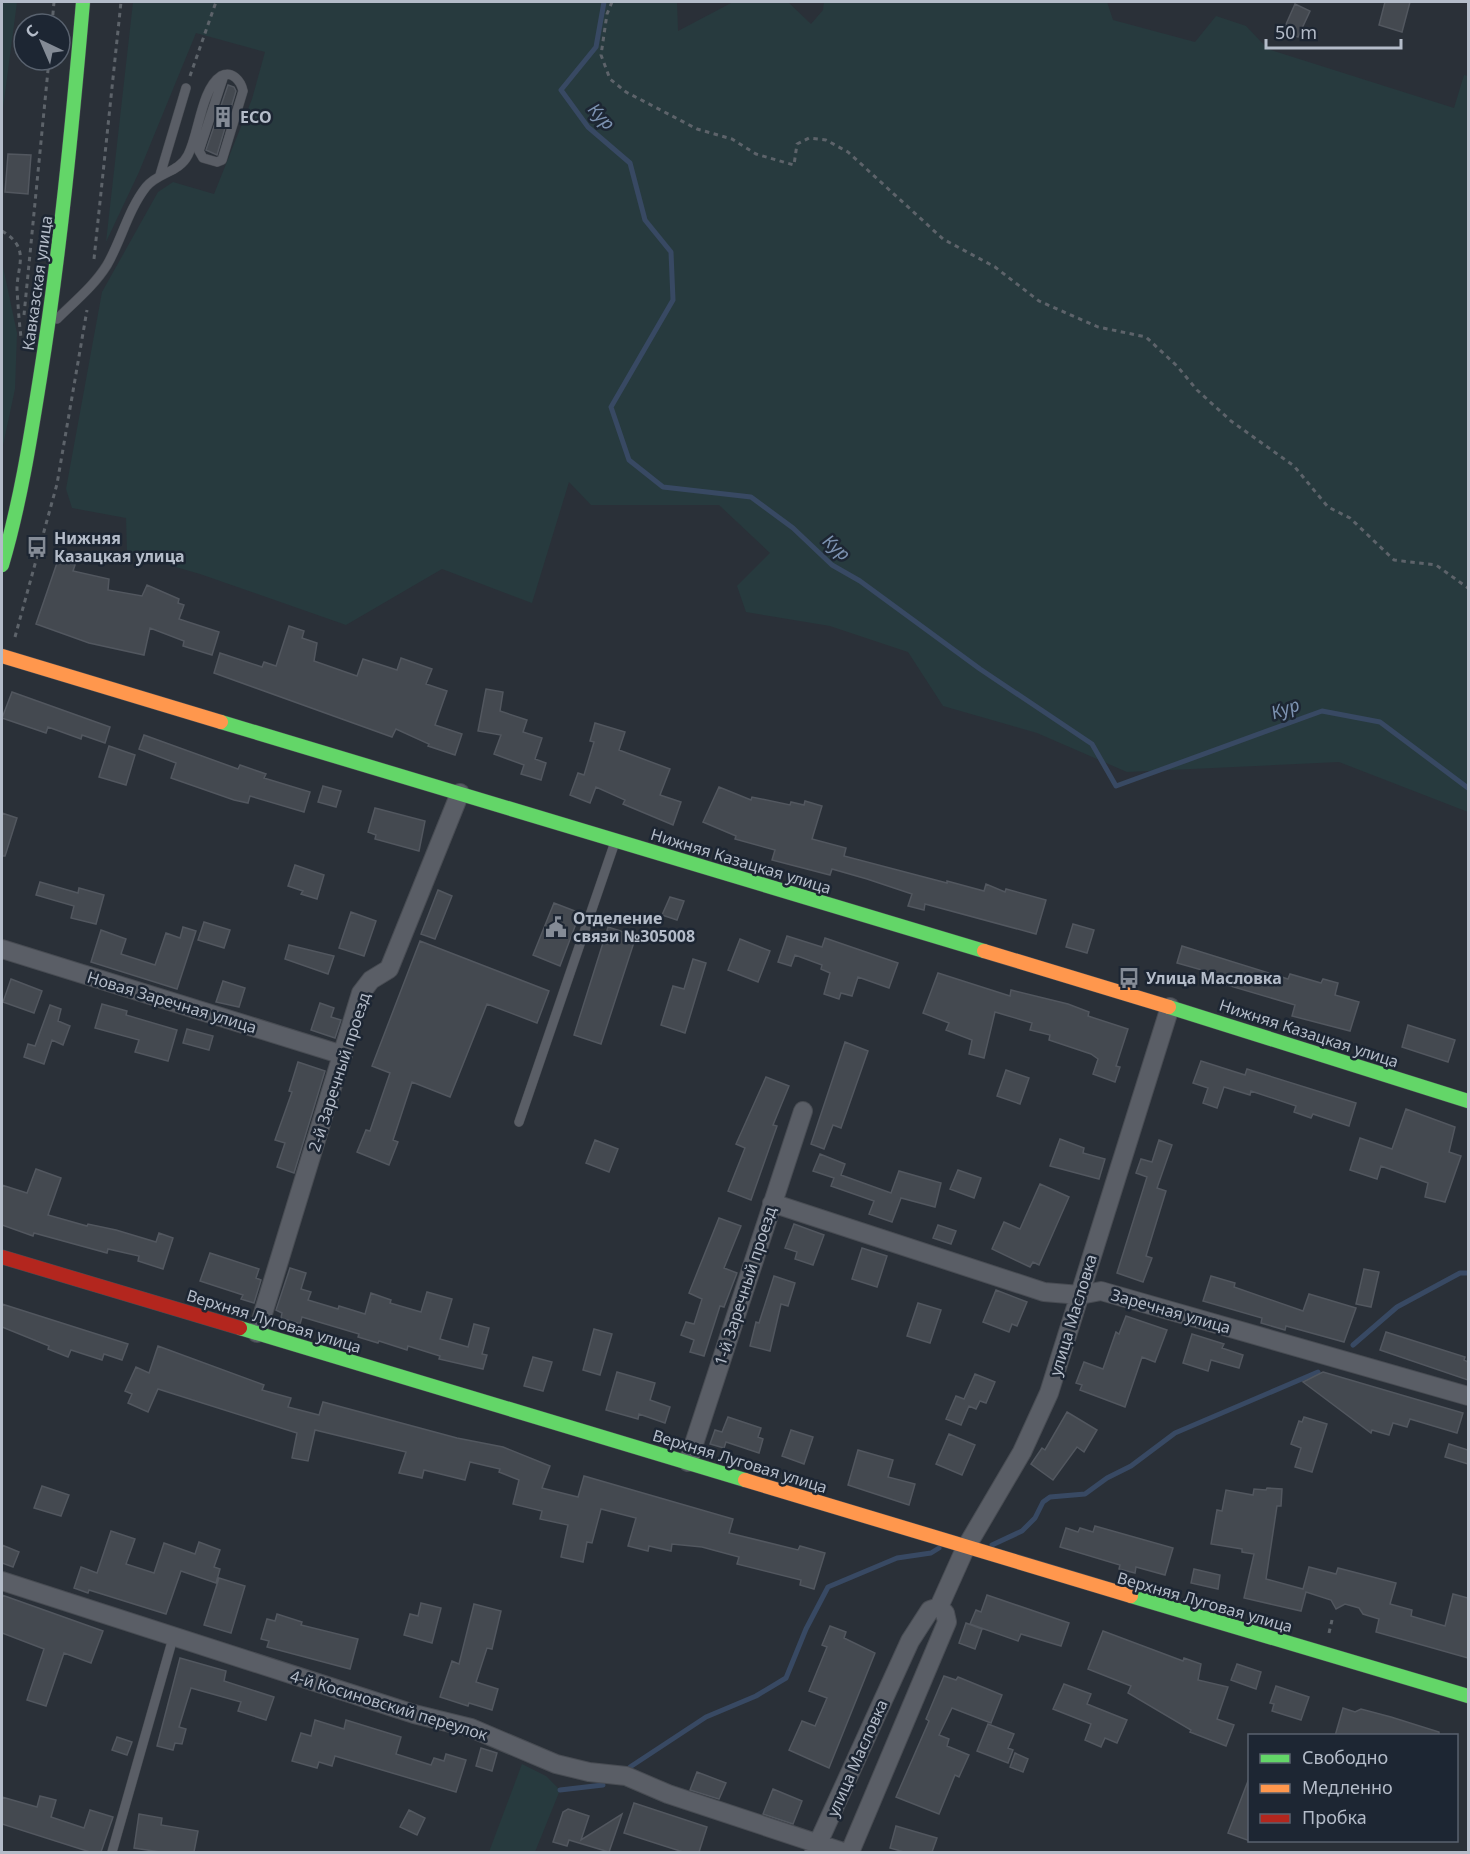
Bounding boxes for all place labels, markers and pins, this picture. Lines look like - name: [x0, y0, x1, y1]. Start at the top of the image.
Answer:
- building icon: ECO: [211, 105, 235, 129]
- place label: ECO: [240, 106, 272, 128]
- place label: Нижняя Казацкая улица: [54, 527, 185, 567]
- bus stop icon: Нижняя Казацкая улица: [25, 535, 49, 559]
- place label: Отделение связи №305008: [573, 907, 695, 947]
- public building icon: Отделение связи №305008: [544, 915, 568, 939]
- bus stop icon: Улица Масловка: [1117, 966, 1141, 990]
- place label: Улица Масловка: [1146, 967, 1282, 989]

